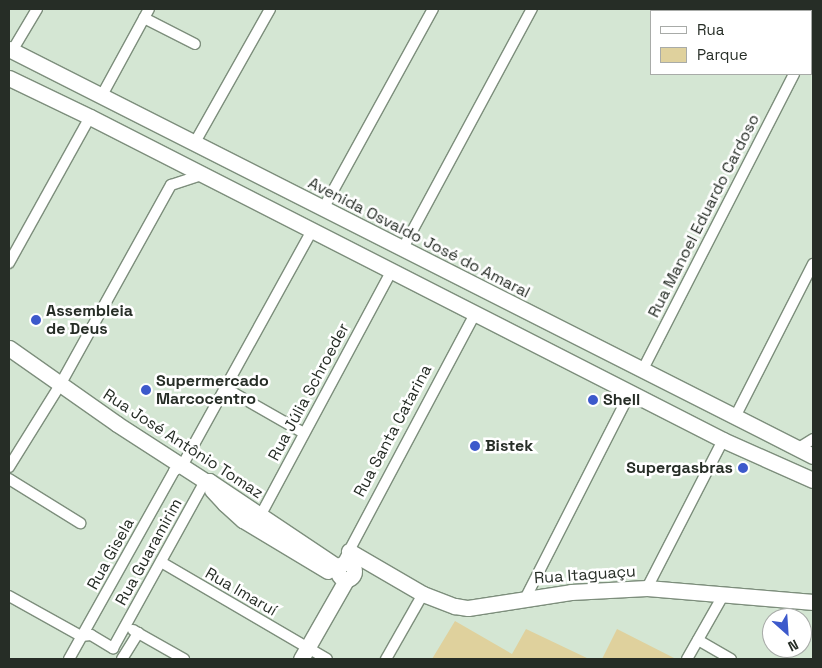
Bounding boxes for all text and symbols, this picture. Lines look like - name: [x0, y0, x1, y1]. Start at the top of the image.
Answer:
- legend: [650, 10, 812, 75]
- text: Rua: [697, 20, 724, 39]
- text: Parque: [697, 45, 748, 64]
- street label: Rua Manoel Eduardo Cardoso: [644, 111, 764, 321]
- street label: Avenida Osvaldo José do Amaral: [305, 173, 533, 303]
- place label: Assembleia de Deus: [46, 301, 133, 339]
- marker: Assembleia de Deus: [30, 314, 42, 326]
- street label: Rua Júlia Schroeder: [265, 320, 353, 464]
- street label: Rua Santa Catarina: [350, 362, 436, 500]
- place label: Supermercado Marcocentro: [156, 371, 269, 409]
- marker: Supermercado Marcocentro: [140, 384, 152, 396]
- street label: Rua José Antônio Tomaz: [99, 385, 267, 503]
- place label: Shell: [603, 390, 640, 410]
- marker: Shell: [587, 394, 599, 406]
- place label: Bistek: [485, 436, 533, 456]
- marker: Bistek: [469, 440, 481, 452]
- place label: Supergasbras: [626, 458, 733, 478]
- marker: Supergasbras: [737, 462, 749, 474]
- street label: Rua Guaramirim: [112, 495, 186, 609]
- street label: Rua Gisela: [84, 515, 138, 593]
- street label: Rua Itaguaçu: [534, 562, 636, 588]
- street label: Rua Imaruí: [202, 564, 280, 620]
- north arrow: [762, 608, 812, 658]
- text: N: [785, 635, 801, 656]

